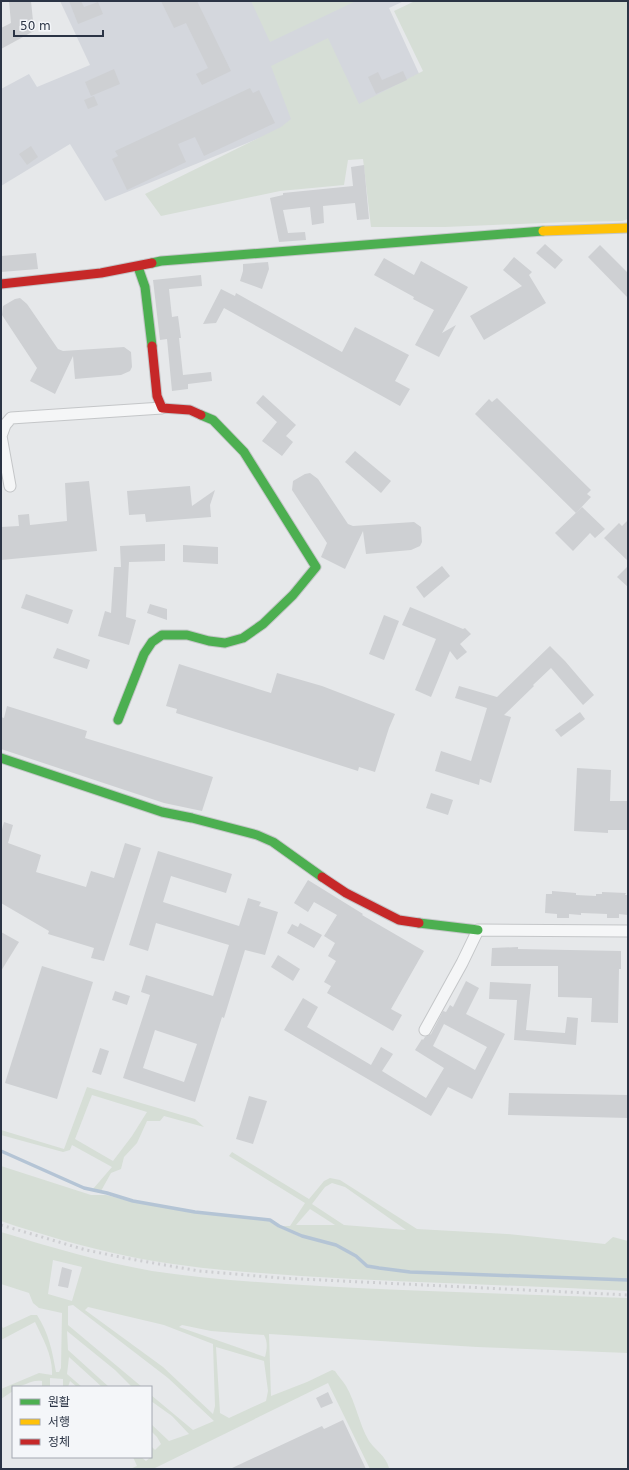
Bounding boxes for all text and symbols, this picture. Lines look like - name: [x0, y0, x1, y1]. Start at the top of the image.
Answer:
- scale bar: [14, 12, 103, 38]
- text: 50 m: [20, 19, 51, 33]
- legend: [12, 1386, 152, 1458]
- text: 원활: [48, 1395, 70, 1409]
- text: 서행: [48, 1415, 70, 1429]
- text: 정체: [48, 1435, 70, 1449]

